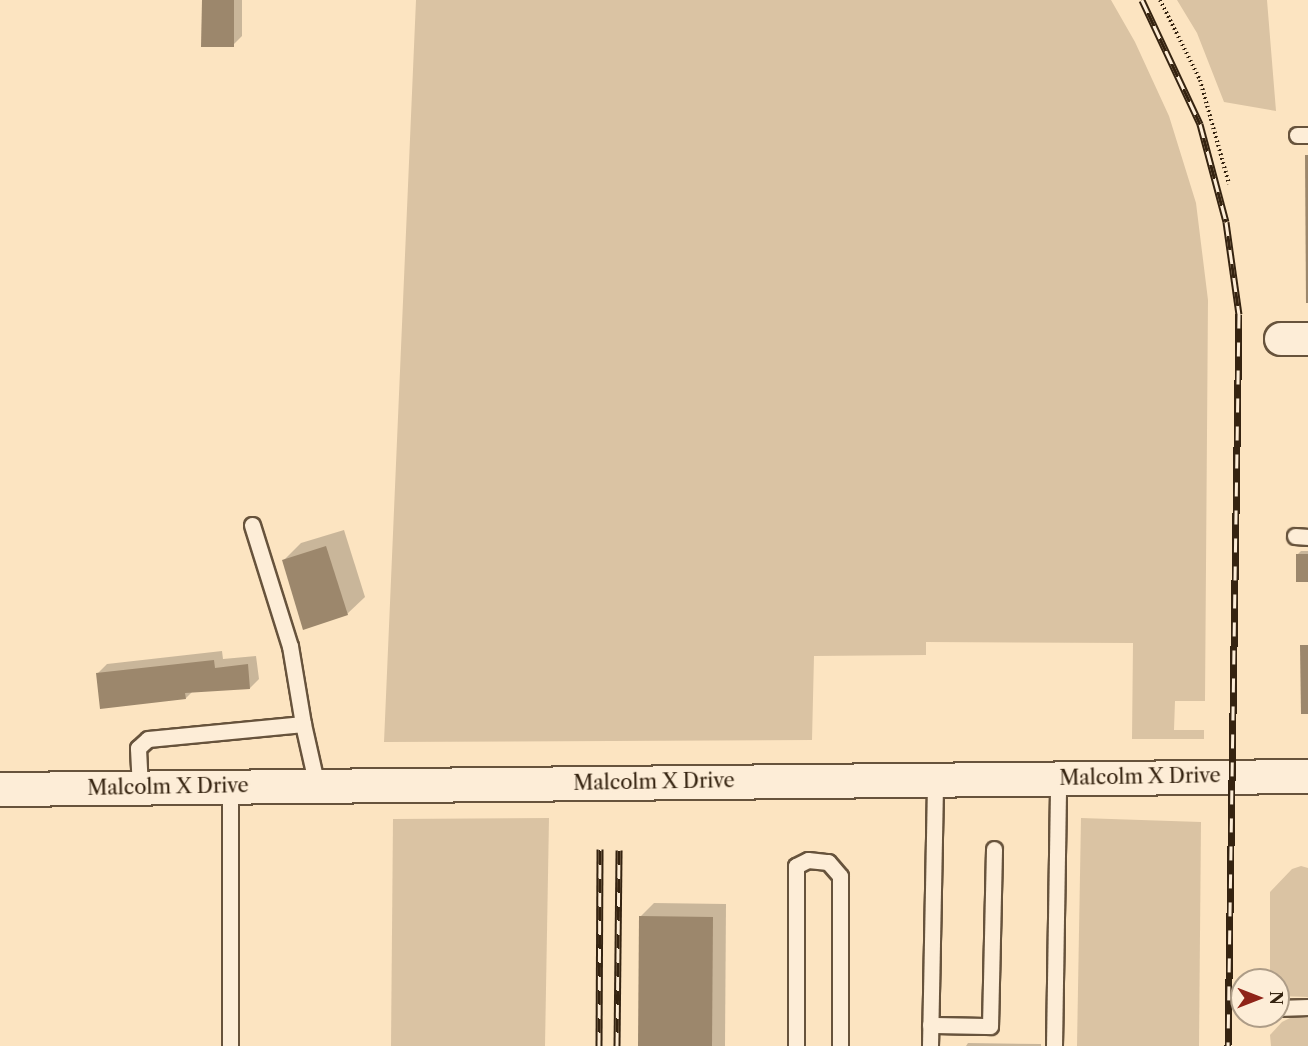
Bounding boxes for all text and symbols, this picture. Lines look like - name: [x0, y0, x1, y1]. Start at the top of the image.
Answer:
- street label: Malcolm X Drive: [1059, 764, 1221, 790]
- street label: Malcolm X Drive: [573, 769, 735, 795]
- street label: Malcolm X Drive: [87, 774, 249, 800]
- north arrow: [1230, 968, 1290, 1028]
- text: N: [1266, 991, 1286, 1005]

